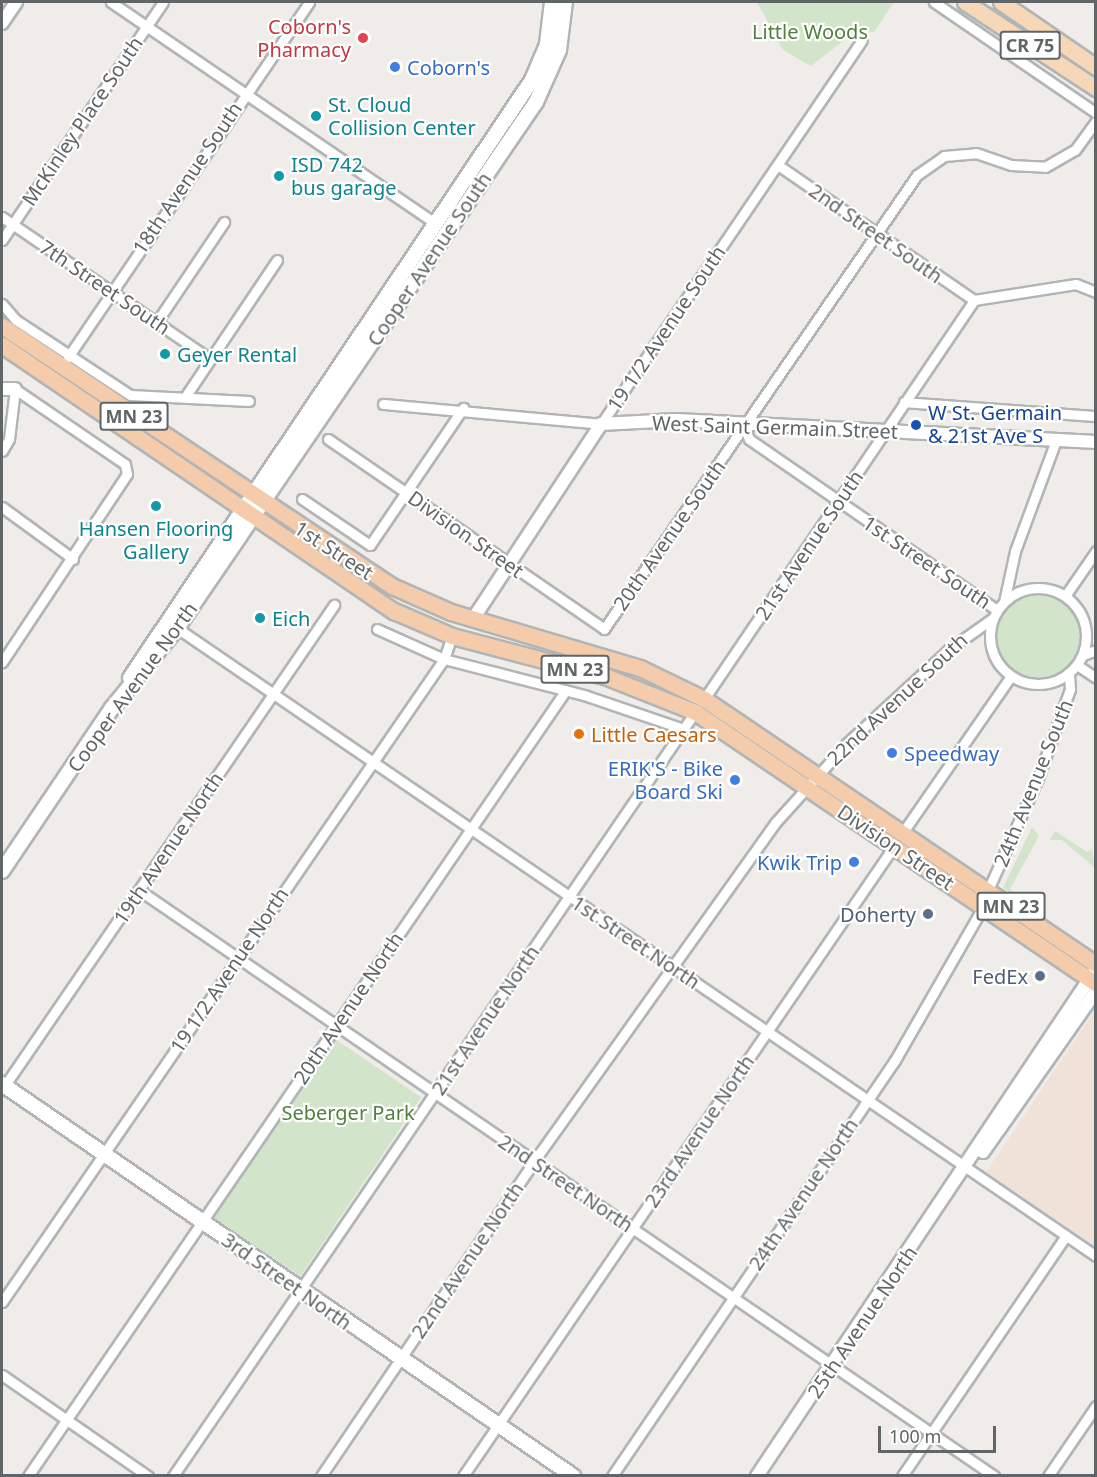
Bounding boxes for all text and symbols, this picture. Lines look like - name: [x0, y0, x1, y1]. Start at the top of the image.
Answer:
- place label: Coborn's Pharmacy: [257, 14, 351, 61]
- park label: Little Woods: [752, 19, 868, 43]
- road number: CR 75: [998, 30, 1062, 60]
- marker: Coborn's Pharmacy: [356, 31, 370, 45]
- street label: McKinley Place South: [17, 32, 147, 210]
- place label: Coborn's: [407, 55, 490, 79]
- marker: Coborn's: [388, 60, 402, 74]
- place label: St. Cloud Collision Center: [328, 92, 476, 139]
- street label: 18th Avenue South: [127, 97, 247, 259]
- marker: St. Cloud Collision Center: [309, 109, 323, 123]
- place label: ISD 742 bus garage: [291, 152, 397, 199]
- street label: Cooper Avenue South: [362, 168, 496, 350]
- marker: ISD 742 bus garage: [272, 169, 286, 183]
- street label: 2nd Street South: [805, 178, 947, 288]
- street label: 7th Street South: [35, 234, 175, 340]
- street label: 19 1/2 Avenue South: [602, 241, 730, 415]
- place label: Geyer Rental: [177, 342, 297, 366]
- marker: Geyer Rental: [158, 347, 172, 361]
- road number: MN 23: [100, 401, 168, 431]
- place label: W St. Germain & 21st Ave S: [928, 401, 1062, 448]
- street label: West Saint Germain Street: [652, 411, 898, 443]
- marker: W St. Germain & 21st Ave S: [909, 418, 923, 432]
- street label: 20th Avenue South: [608, 455, 730, 615]
- street label: 21st Avenue South: [750, 466, 868, 624]
- street label: Division Street: [404, 485, 528, 583]
- marker: Hansen Flooring Gallery: [149, 499, 163, 513]
- street label: 1st Street South: [858, 510, 996, 614]
- place label: Hansen Flooring Gallery: [79, 516, 233, 563]
- street label: 1st Street: [290, 516, 378, 584]
- street label: Cooper Avenue North: [62, 597, 202, 777]
- place label: Eich: [272, 606, 310, 630]
- marker: Eich: [253, 611, 267, 625]
- street label: 22nd Avenue South: [822, 628, 972, 770]
- road number: MN 23: [540, 654, 610, 684]
- street label: 24th Avenue South: [989, 696, 1077, 870]
- place label: Little Caesars: [591, 722, 716, 746]
- marker: Little Caesars: [572, 727, 586, 741]
- place label: Speedway: [904, 741, 999, 765]
- marker: Speedway: [885, 746, 899, 760]
- place label: ERIK'S - Bike Board Ski: [608, 756, 723, 803]
- street label: 19th Avenue North: [108, 767, 228, 929]
- marker: ERIK'S - Bike Board Ski: [728, 773, 742, 787]
- street label: Division Street: [833, 799, 959, 895]
- place label: Kwik Trip: [757, 850, 842, 874]
- marker: Kwik Trip: [847, 855, 861, 869]
- street label: 19 1/2 Avenue North: [165, 883, 293, 1057]
- street label: 1st Street North: [567, 890, 705, 994]
- road number: MN 23: [976, 891, 1046, 921]
- place label: Doherty: [840, 902, 916, 926]
- marker: Doherty: [921, 907, 935, 921]
- street label: 20th Avenue North: [288, 927, 408, 1089]
- street label: 21st Avenue North: [426, 941, 544, 1099]
- place label: FedEx: [972, 964, 1028, 988]
- marker: FedEx: [1033, 969, 1047, 983]
- street label: 23rd Avenue North: [639, 1050, 759, 1212]
- park label: Seberger Park: [281, 1100, 415, 1124]
- street label: 24th Avenue North: [743, 1113, 863, 1275]
- street label: 2nd Street North: [494, 1129, 638, 1237]
- street label: 22nd Avenue North: [406, 1177, 528, 1343]
- street label: 3rd Street North: [217, 1227, 357, 1335]
- street label: 25th Avenue North: [802, 1241, 922, 1403]
- scale bar: [881, 1414, 1000, 1452]
- text: 100 m: [889, 1424, 941, 1448]

